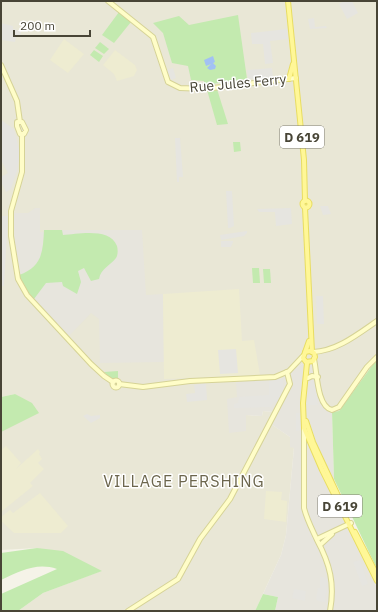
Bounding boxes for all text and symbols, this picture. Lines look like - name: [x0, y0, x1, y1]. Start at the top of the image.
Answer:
- scale bar: [14, 12, 90, 38]
- text: 200 m: [20, 18, 55, 33]
- street label: Rue Jules Ferry: [189, 70, 287, 96]
- road number: D 619: [280, 126, 324, 148]
- district label: VILLAGE PERSHING: [103, 471, 265, 491]
- road number: D 619: [318, 495, 362, 517]

